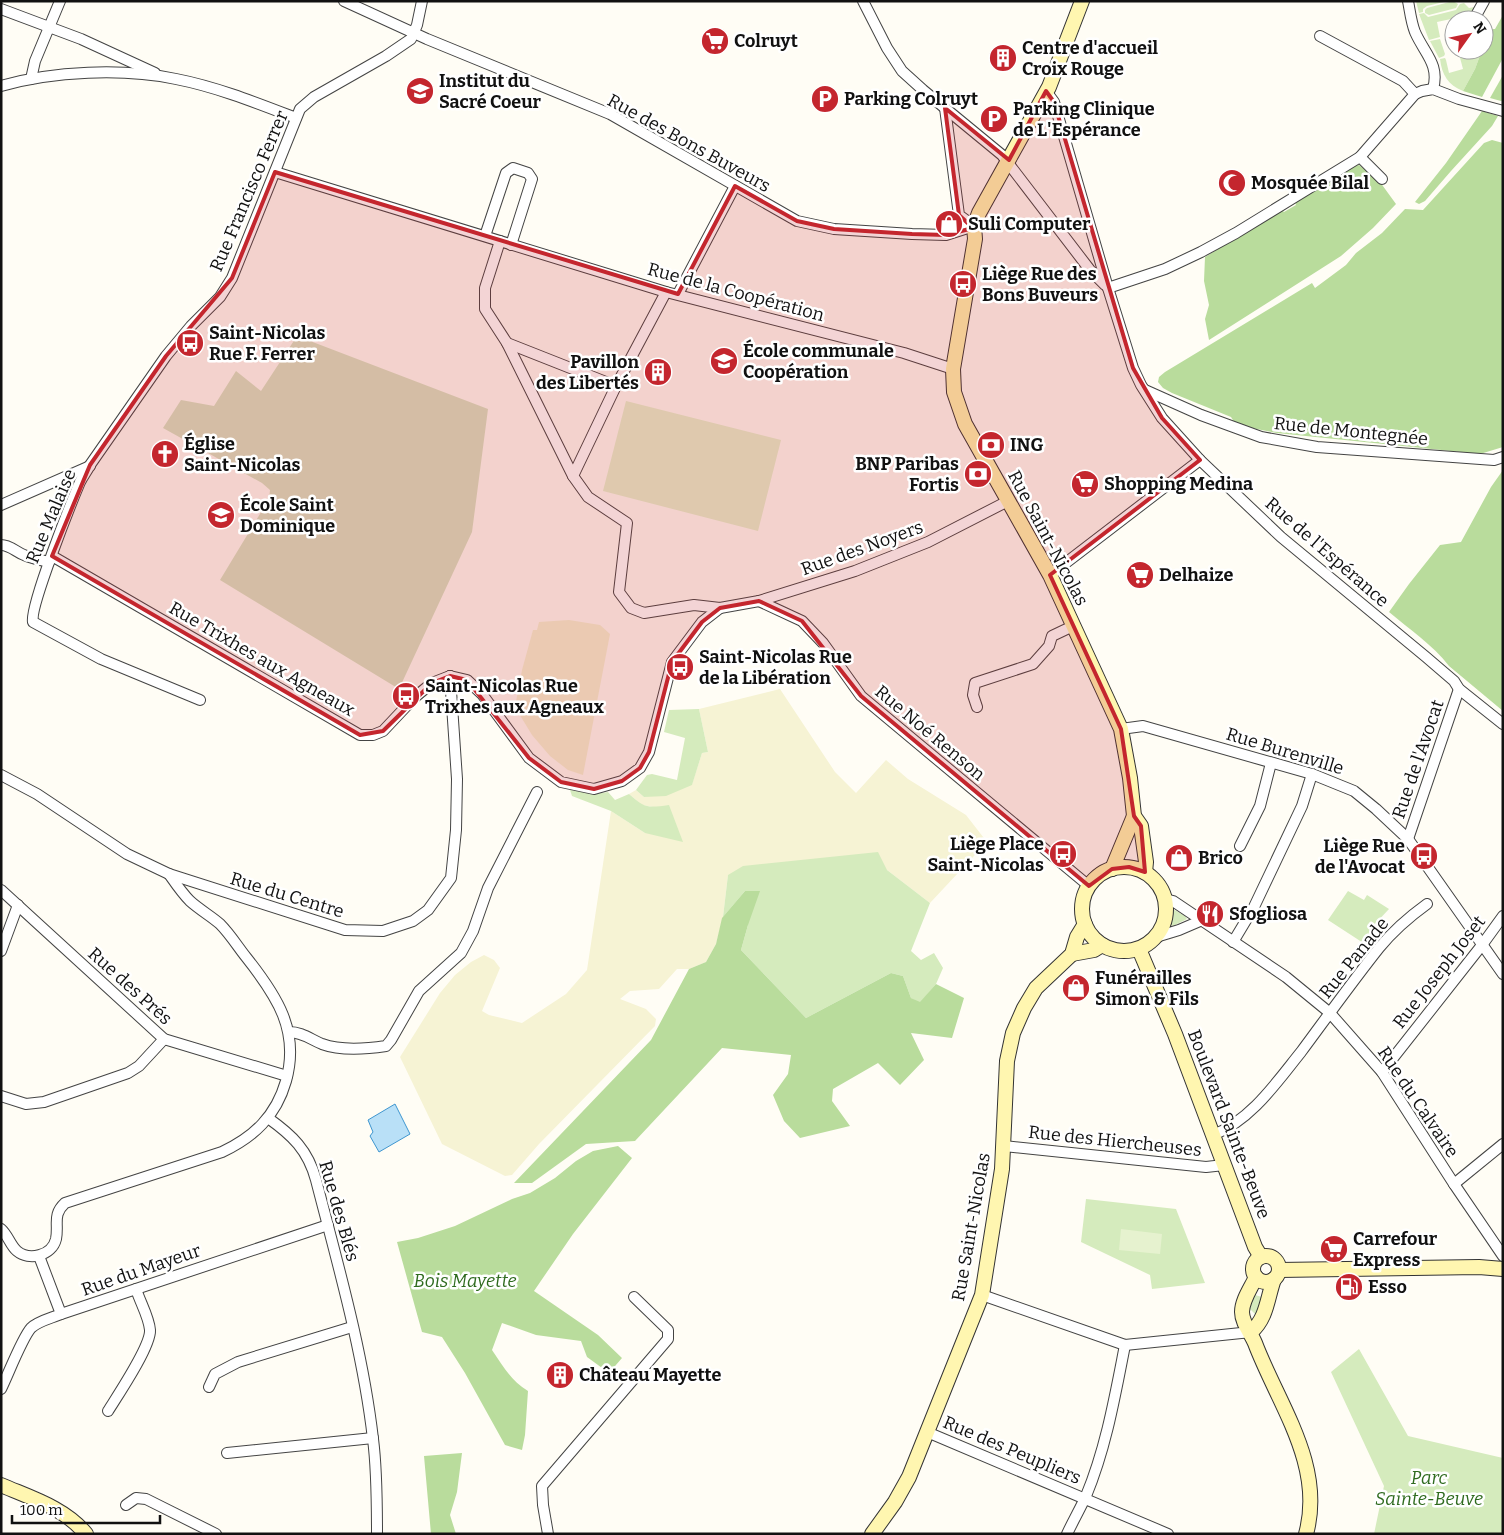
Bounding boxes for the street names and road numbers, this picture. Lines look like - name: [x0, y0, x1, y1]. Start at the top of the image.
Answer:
- street label: Rue des Bons Buveurs: [604, 89, 774, 197]
- street label: Rue Francisco Ferrer: [205, 107, 293, 275]
- street label: Rue de la Coopération: [645, 258, 827, 326]
- street label: Rue de Montegnée: [1273, 412, 1429, 450]
- street label: Rue Malaise: [21, 466, 81, 566]
- street label: Rue Saint-Nicolas: [1003, 467, 1093, 609]
- street label: Rue de l'Espérance: [1261, 492, 1393, 612]
- street label: Rue des Noyers: [798, 516, 926, 580]
- street label: Rue Trixhes aux Agneaux: [165, 597, 359, 721]
- street label: Rue Noé Renson: [870, 681, 990, 786]
- street label: Rue de l'Avocat: [1387, 696, 1449, 821]
- street label: Rue Burenville: [1224, 723, 1346, 779]
- street label: Rue du Centre: [227, 867, 347, 923]
- street label: Rue Joseph Joset: [1388, 911, 1490, 1033]
- street label: Rue Panade: [1315, 913, 1393, 1003]
- street label: Rue des Prés: [83, 943, 177, 1029]
- street label: Boulevard Sainte-Beuve: [1183, 1026, 1275, 1222]
- street label: Rue du Calvaire: [1373, 1042, 1463, 1162]
- street label: Rue des Hiercheuses: [1027, 1121, 1203, 1161]
- street label: Rue Saint-Nicolas: [947, 1151, 995, 1303]
- street label: Rue des Blés: [314, 1158, 364, 1264]
- street label: Rue du Mayeur: [78, 1239, 204, 1301]
- street label: Rue des Peupliers: [940, 1411, 1084, 1489]

